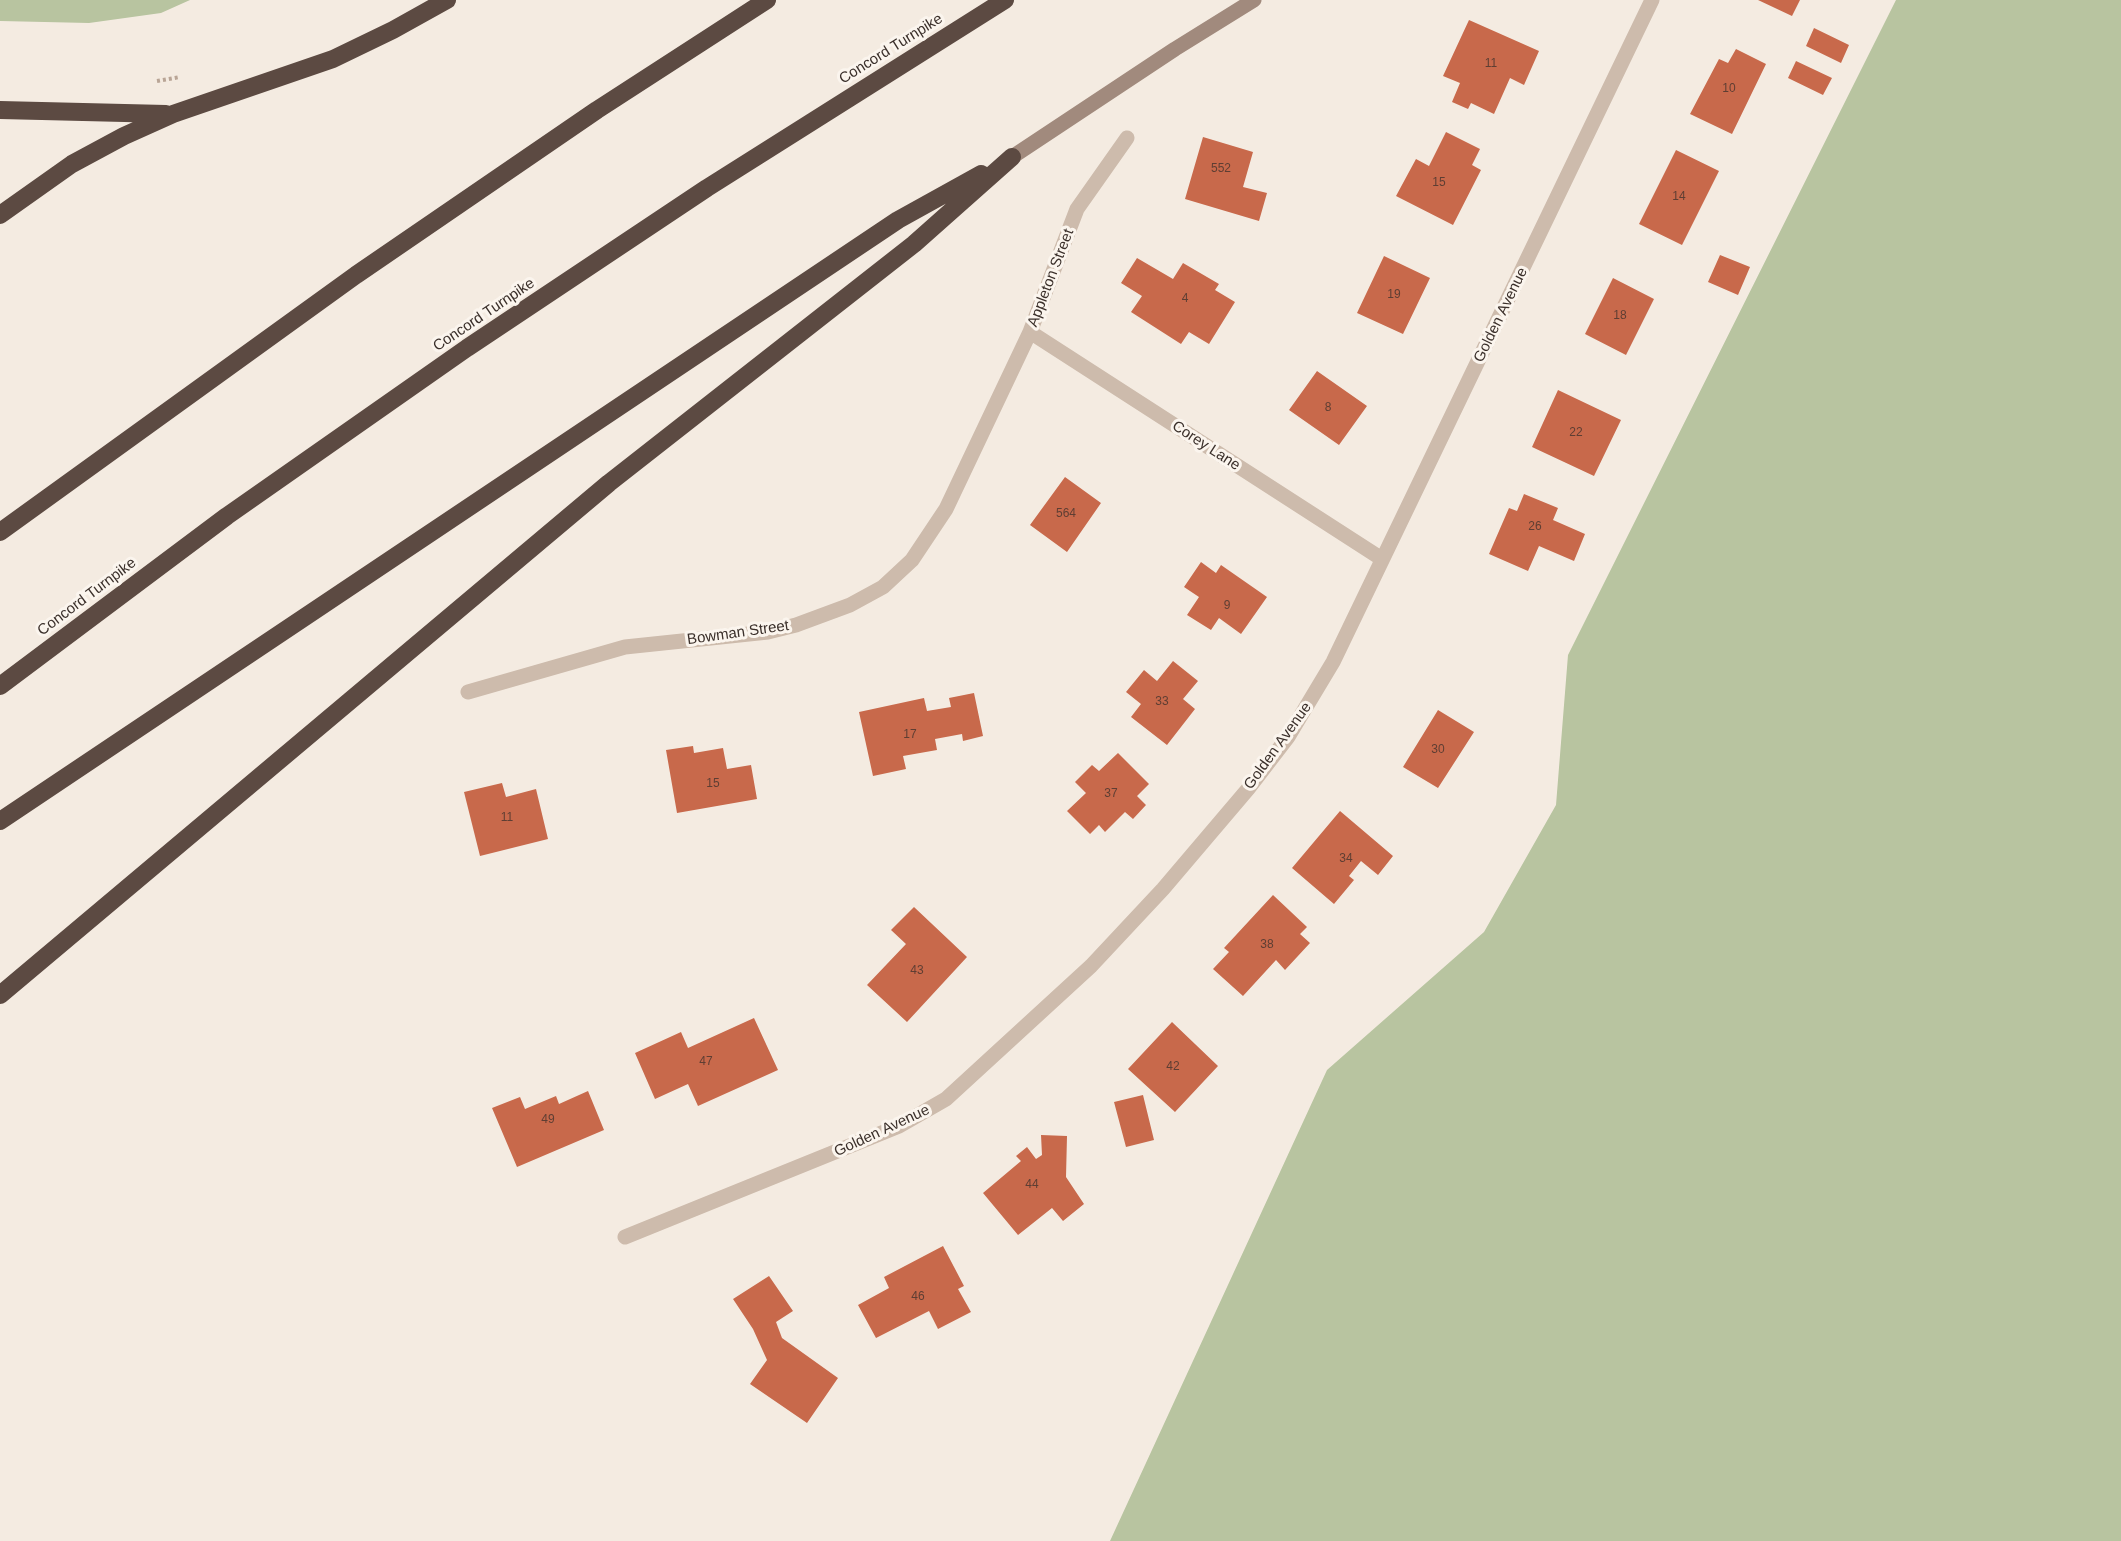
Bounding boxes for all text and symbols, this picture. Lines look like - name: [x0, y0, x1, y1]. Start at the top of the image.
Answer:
- street label: Concord Turnpike: [836, 10, 946, 88]
- house number: 11: [1485, 57, 1497, 71]
- house number: 10: [1722, 82, 1736, 96]
- house number: 552: [1211, 162, 1231, 176]
- house number: 15: [1432, 176, 1446, 190]
- house number: 14: [1672, 190, 1686, 204]
- street label: Appleton Street: [1024, 227, 1078, 329]
- street label: Golden Avenue: [1470, 265, 1532, 365]
- street label: Concord Turnpike: [430, 274, 538, 356]
- house number: 19: [1387, 288, 1401, 302]
- house number: 4: [1182, 292, 1188, 306]
- house number: 18: [1613, 309, 1627, 323]
- house number: 8: [1325, 401, 1331, 415]
- street label: Corey Lane: [1169, 417, 1243, 475]
- house number: 22: [1569, 426, 1583, 440]
- house number: 564: [1056, 507, 1076, 521]
- house number: 26: [1528, 520, 1542, 534]
- street label: Concord Turnpike: [34, 554, 140, 640]
- house number: 9: [1224, 599, 1230, 613]
- street label: Bowman Street: [686, 617, 790, 649]
- house number: 33: [1155, 695, 1169, 709]
- street label: Golden Avenue: [1240, 699, 1316, 793]
- house number: 17: [903, 728, 917, 742]
- house number: 30: [1431, 743, 1445, 757]
- house number: 15: [706, 777, 720, 791]
- house number: 37: [1104, 787, 1118, 801]
- house number: 11: [501, 811, 513, 825]
- house number: 34: [1339, 852, 1353, 866]
- house number: 38: [1260, 938, 1274, 952]
- house number: 43: [910, 964, 924, 978]
- house number: 47: [699, 1055, 713, 1069]
- house number: 42: [1166, 1060, 1180, 1074]
- street label: Golden Avenue: [831, 1101, 933, 1161]
- house number: 49: [541, 1113, 555, 1127]
- house number: 44: [1025, 1178, 1039, 1192]
- house number: 46: [911, 1290, 925, 1304]

